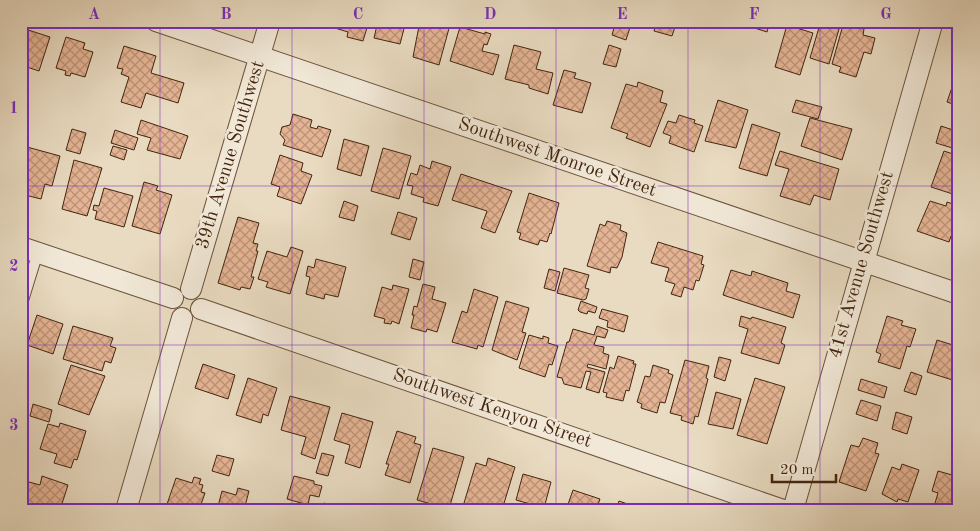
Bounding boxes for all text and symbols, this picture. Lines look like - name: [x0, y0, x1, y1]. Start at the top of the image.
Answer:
- text: A: [88, 7, 100, 23]
- text: B: [220, 7, 232, 23]
- text: C: [353, 7, 363, 23]
- text: D: [484, 7, 496, 23]
- text: E: [616, 7, 628, 23]
- text: F: [749, 7, 760, 23]
- text: G: [880, 7, 892, 23]
- street label: 39th Avenue Southwest: [193, 59, 269, 251]
- text: 1: [9, 101, 19, 117]
- street label: Southwest Monroe Street: [455, 115, 659, 201]
- street label: 41st Avenue Southwest: [826, 169, 898, 361]
- text: 2: [9, 259, 19, 275]
- street label: Southwest Kenyon Street: [390, 366, 594, 452]
- text: 3: [9, 418, 19, 434]
- scale bar: [772, 451, 836, 483]
- text: 20 m: [780, 463, 814, 478]

